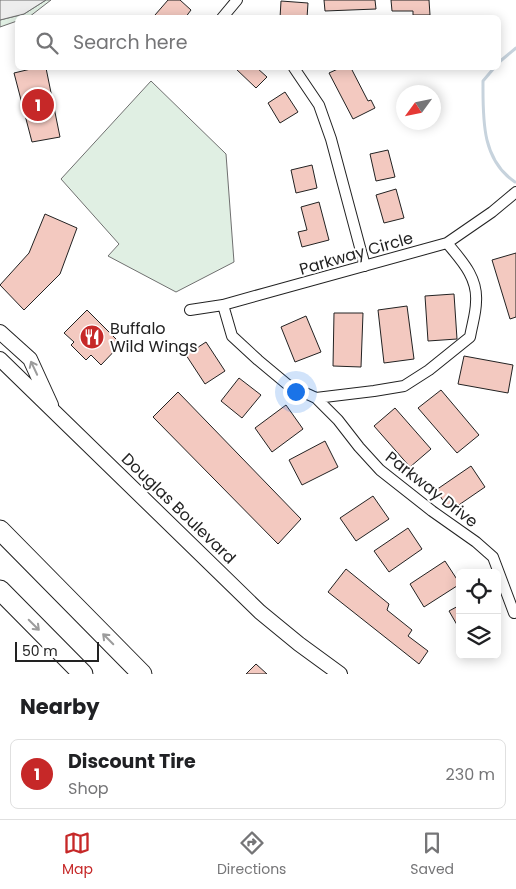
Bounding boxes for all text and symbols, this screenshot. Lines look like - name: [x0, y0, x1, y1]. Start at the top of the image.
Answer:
- search box: [15, 15, 501, 70]
- icon: search: [33, 29, 61, 57]
- text: Search here: [73, 29, 187, 56]
- north arrow: [396, 85, 441, 130]
- pin: 1: [22, 86, 54, 124]
- street label: Parkway Circle: [297, 226, 416, 281]
- place label: Buffalo Wild Wings: [110, 317, 198, 358]
- restaurant icon: Buffalo Wild Wings: [79, 324, 105, 350]
- one-way arrow: [29, 361, 38, 376]
- your location: [283, 379, 309, 405]
- street label: Parkway Drive: [381, 446, 483, 533]
- street label: Douglas Boulevard: [116, 448, 241, 569]
- map controls: [456, 569, 501, 659]
- button: locate: [456, 569, 501, 614]
- button: layers: [456, 614, 501, 659]
- one-way arrow: [28, 619, 40, 631]
- one-way arrow: [102, 633, 114, 646]
- scale bar: [15, 639, 99, 662]
- text: 50 m: [22, 641, 58, 661]
- text: Nearby: [20, 692, 100, 721]
- text: Discount Tire: [68, 748, 196, 775]
- text: 1: [34, 763, 40, 786]
- text: 230 m: [446, 763, 495, 786]
- text: Shop: [68, 777, 109, 800]
- tab: Map: [62, 829, 93, 880]
- tab: Directions: [217, 829, 286, 880]
- tab: Saved: [410, 829, 454, 880]

